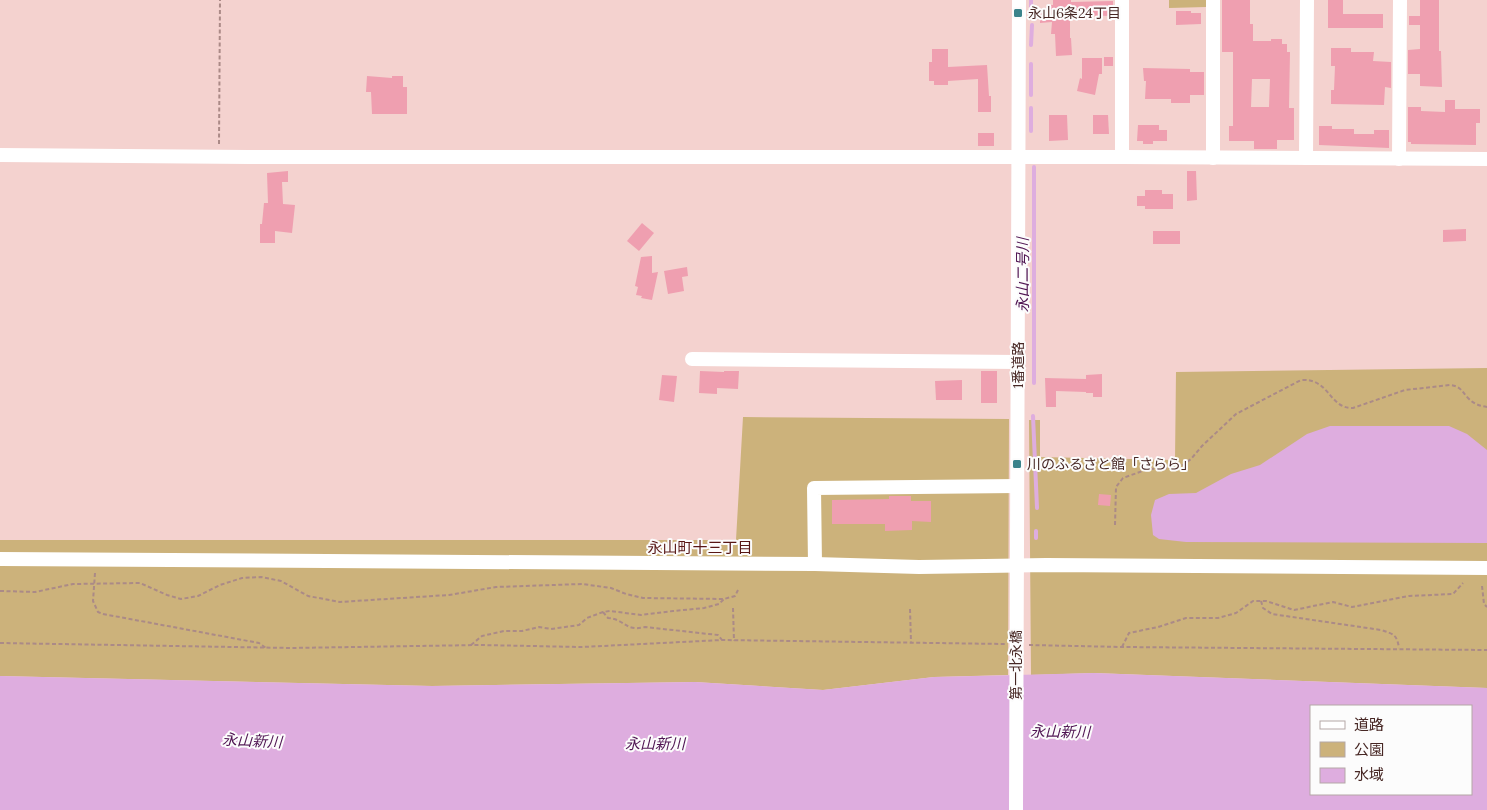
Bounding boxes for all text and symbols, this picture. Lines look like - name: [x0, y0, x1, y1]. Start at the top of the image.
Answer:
- place label: 永山6条24丁目: [1028, 4, 1121, 22]
- marker: 永山6条24丁目: [1012, 7, 1024, 19]
- water label: 永山二号川: [1013, 236, 1032, 313]
- street label: 1番道路: [1009, 341, 1027, 389]
- place label: 川のふるさと館「さらら」: [1027, 455, 1195, 473]
- marker: 川のふるさと館「さらら」: [1011, 458, 1023, 470]
- district label: 永山町十三丁目: [647, 538, 753, 557]
- street label: 第一北永橋: [1007, 630, 1025, 700]
- legend: [1310, 705, 1472, 795]
- text: 道路: [1354, 715, 1384, 734]
- water label: 永山新川: [1030, 721, 1092, 742]
- water label: 永山新川: [222, 729, 284, 752]
- water label: 永山新川: [625, 734, 687, 753]
- text: 公園: [1354, 740, 1384, 759]
- text: 水域: [1354, 765, 1384, 784]

